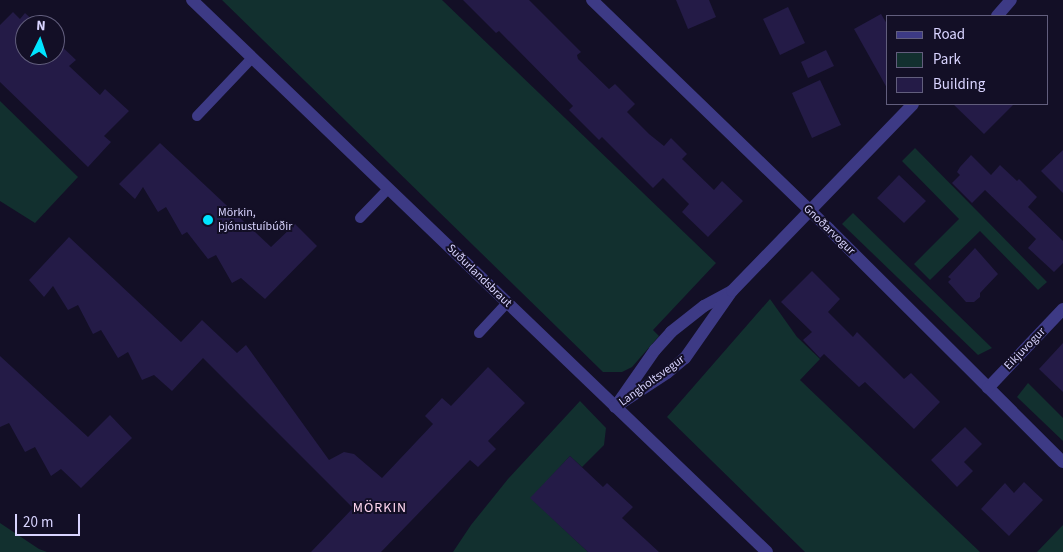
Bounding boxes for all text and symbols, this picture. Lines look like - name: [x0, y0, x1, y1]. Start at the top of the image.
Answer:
- north arrow: [15, 15, 65, 65]
- legend: [886, 15, 1048, 105]
- text: N: [36, 16, 46, 36]
- text: Road: [933, 24, 965, 45]
- text: Park: [933, 49, 961, 70]
- text: Building: [933, 74, 985, 95]
- street label: Gnoðarvogur: [800, 202, 858, 258]
- place label: Mörkin, þjónustuíbúðir: [218, 206, 292, 234]
- marker: Mörkin, þjónustuíbúðir: [202, 214, 214, 226]
- street label: Suðurlandsbraut: [444, 241, 514, 311]
- street label: Eikjuvogur: [1001, 325, 1049, 373]
- street label: Langholtsvegur: [616, 352, 688, 410]
- district label: MÖRKIN: [352, 500, 408, 516]
- scale bar: [18, 504, 82, 536]
- text: 20 m: [23, 512, 53, 533]

